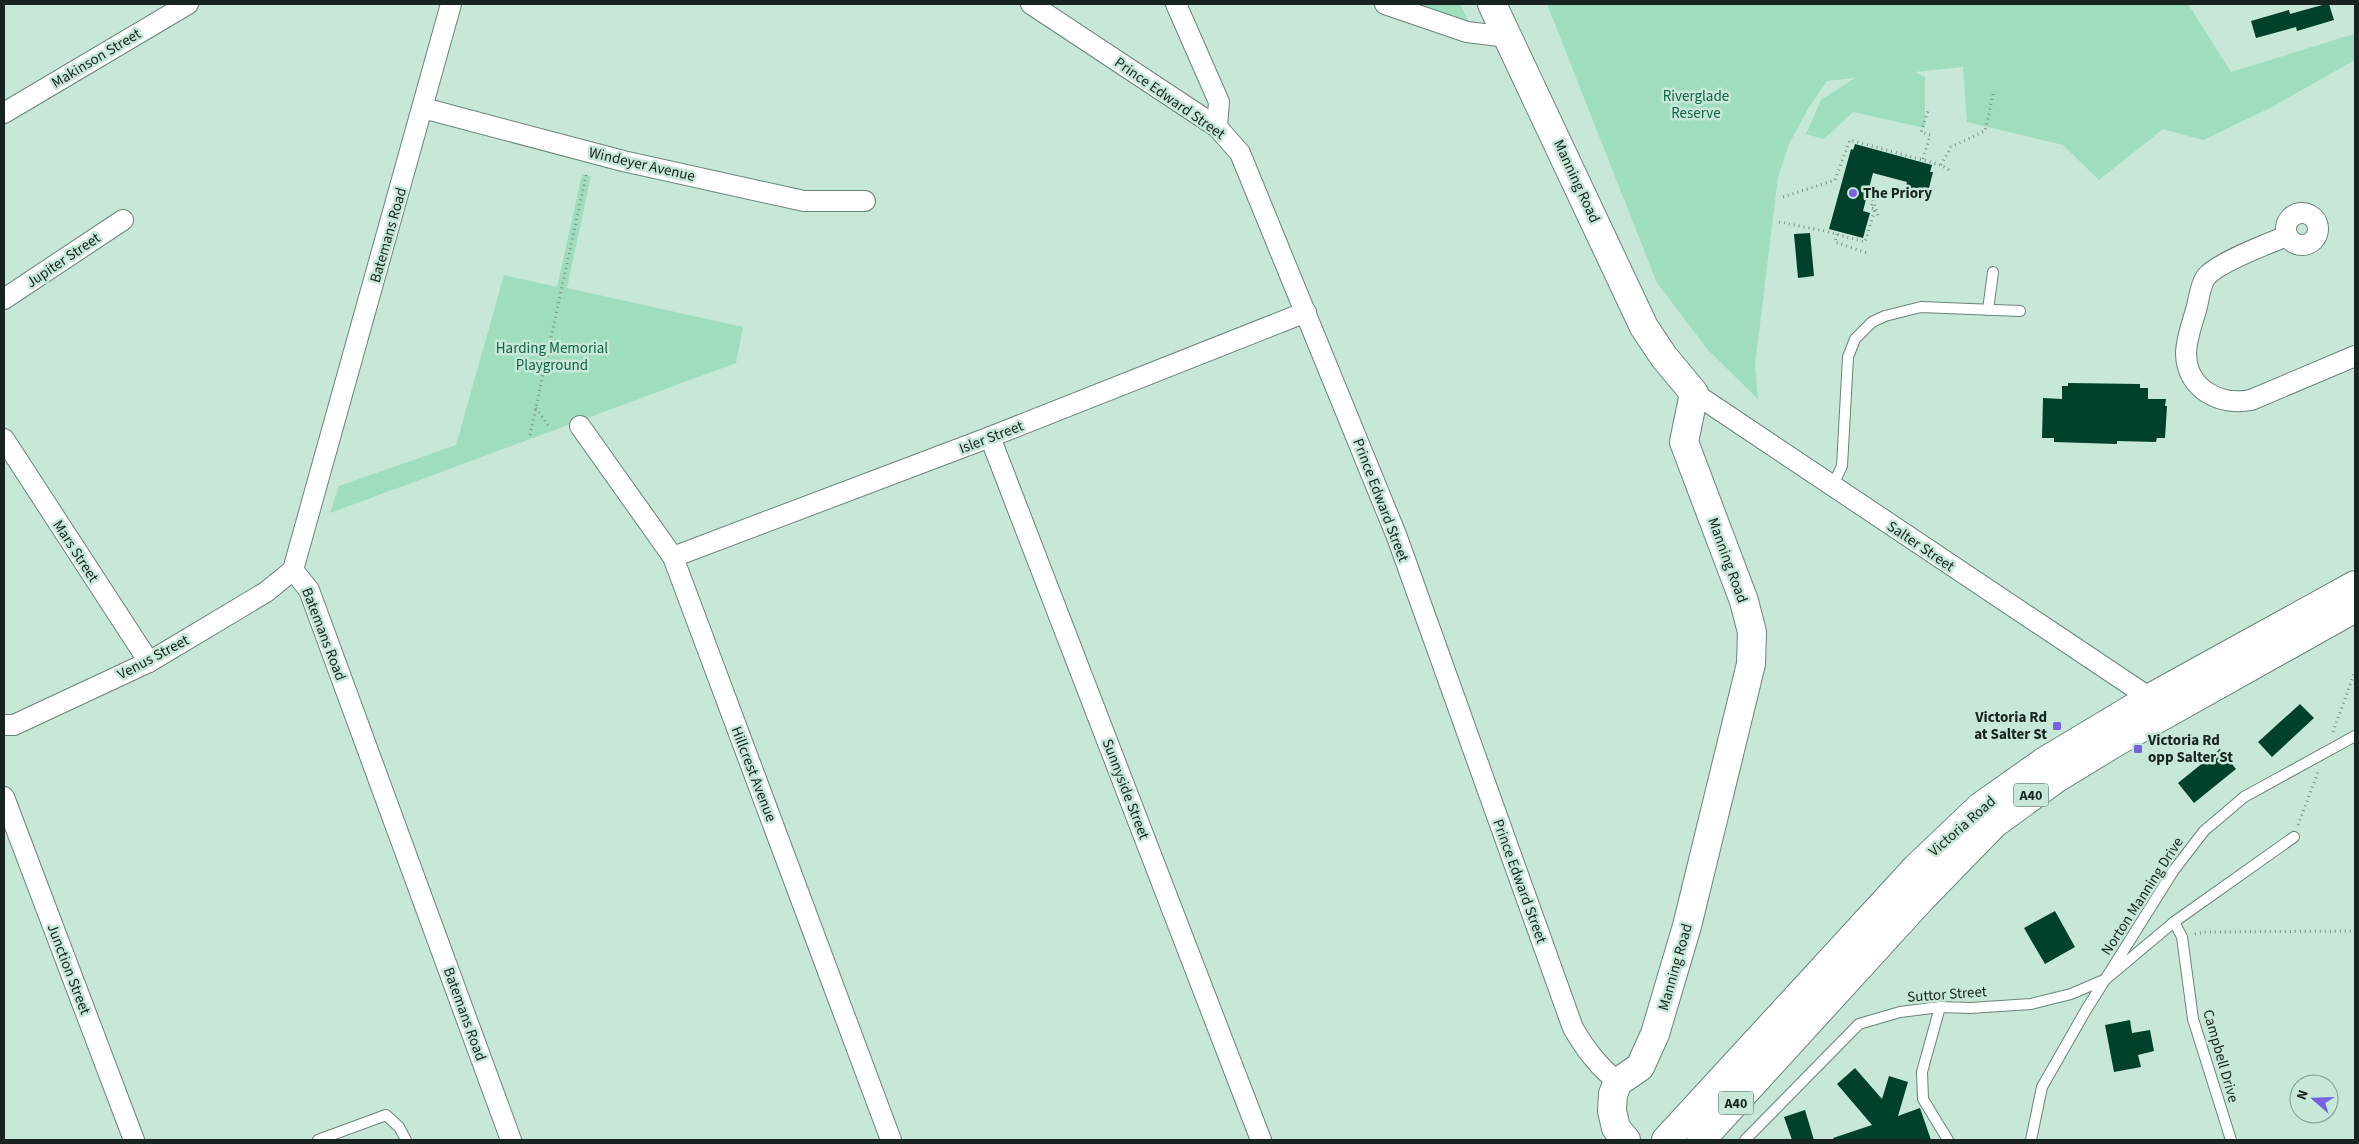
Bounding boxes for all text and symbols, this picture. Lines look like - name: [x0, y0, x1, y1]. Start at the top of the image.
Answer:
- street label: Makinson Street: [48, 23, 145, 93]
- street label: Prince Edward Street: [1110, 52, 1229, 145]
- park label: Riverglade Reserve: [1663, 86, 1729, 124]
- street label: Manning Road: [1548, 136, 1605, 226]
- street label: Windeyer Avenue: [587, 142, 697, 187]
- place label: The Priory: [1863, 183, 1932, 204]
- street label: Batemans Road: [365, 185, 412, 285]
- marker: The Priory: [1847, 187, 1859, 199]
- street label: Jupiter Street: [22, 228, 105, 293]
- park label: Harding Memorial Playground: [496, 338, 608, 376]
- street label: Isler Street: [956, 416, 1026, 459]
- street label: Prince Edward Street: [1347, 435, 1414, 565]
- street label: Manning Road: [1702, 515, 1753, 606]
- street label: Mars Street: [48, 516, 104, 587]
- street label: Salter Street: [1883, 516, 1959, 577]
- street label: Batemans Road: [296, 585, 351, 684]
- street label: Venus Street: [114, 630, 193, 685]
- place label: Victoria Rd at Salter St: [1974, 707, 2047, 745]
- marker: Victoria Rd at Salter St: [2051, 720, 2063, 732]
- street label: Hillcrest Avenue: [726, 723, 781, 825]
- place label: Victoria Rd opp Salter St: [2147, 730, 2233, 768]
- street label: Sunnyside Street: [1097, 736, 1154, 842]
- marker: Victoria Rd opp Salter St: [2132, 743, 2144, 755]
- road number: A40: [2014, 784, 2048, 806]
- street label: Victoria Road: [1924, 791, 2000, 861]
- street label: Prince Edward Street: [1487, 816, 1552, 946]
- street label: Norton Manning Drive: [2096, 833, 2189, 959]
- street label: Junction Street: [42, 921, 96, 1018]
- street label: Manning Road: [1653, 921, 1698, 1013]
- street label: Batemans Road: [438, 964, 491, 1064]
- street label: Suttor Street: [1907, 981, 1988, 1008]
- street label: Campbell Drive: [2197, 1007, 2244, 1105]
- north arrow: [2289, 1074, 2339, 1124]
- text: N: [2292, 1087, 2314, 1103]
- road number: A40: [1718, 1092, 1754, 1114]

